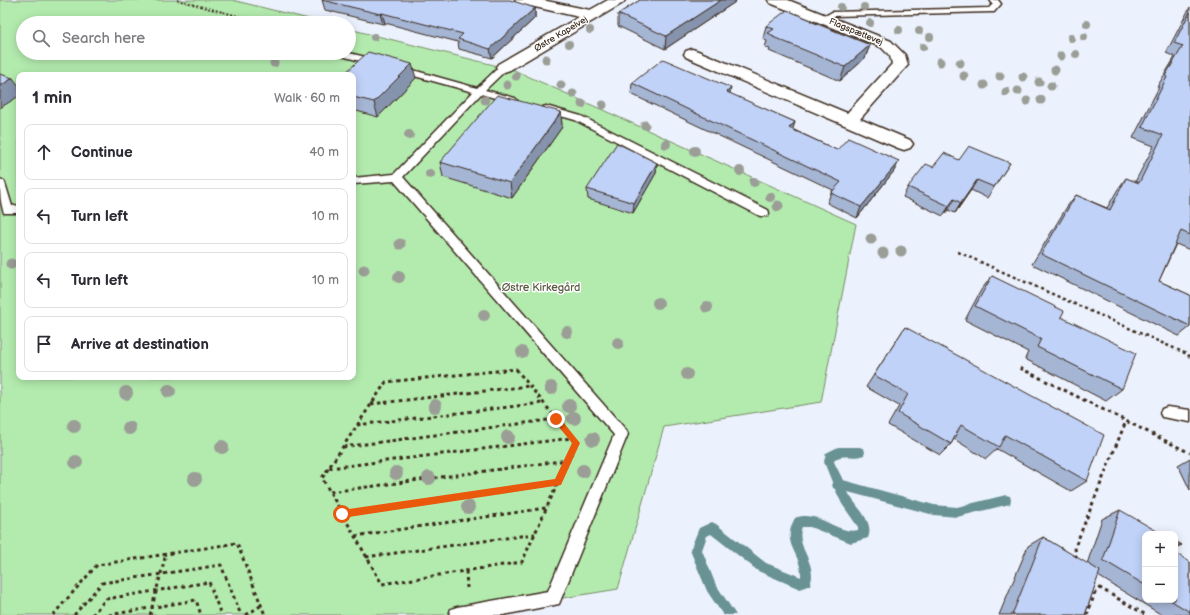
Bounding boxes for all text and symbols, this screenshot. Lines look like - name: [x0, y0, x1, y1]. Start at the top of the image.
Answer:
- street label: Østre Kapelvej: [532, 14, 590, 54]
- search box: [16, 16, 356, 60]
- street label: Flagspættevej: [827, 16, 885, 48]
- icon: search: [30, 27, 52, 49]
- text: Search here: [62, 29, 145, 48]
- text: 1 min: [32, 88, 72, 108]
- text: Walk · 60 m: [274, 90, 340, 106]
- icon: ahead: [33, 141, 55, 163]
- text: Continue: [71, 143, 133, 162]
- text: 40 m: [309, 144, 339, 160]
- icon: left: [33, 205, 55, 227]
- text: Turn left: [71, 207, 128, 226]
- text: 10 m: [312, 208, 339, 224]
- icon: left: [33, 269, 55, 291]
- text: Turn left: [71, 271, 128, 290]
- text: 10 m: [312, 272, 339, 288]
- park label: Østre Kirkegård: [502, 281, 580, 294]
- icon: arrive: [33, 333, 55, 355]
- text: Arrive at destination: [71, 335, 209, 354]
- route end: [547, 410, 565, 428]
- route start: [333, 505, 351, 523]
- map controls: [1142, 531, 1178, 603]
- button: +: [1142, 531, 1178, 567]
- button: −: [1142, 567, 1178, 603]

